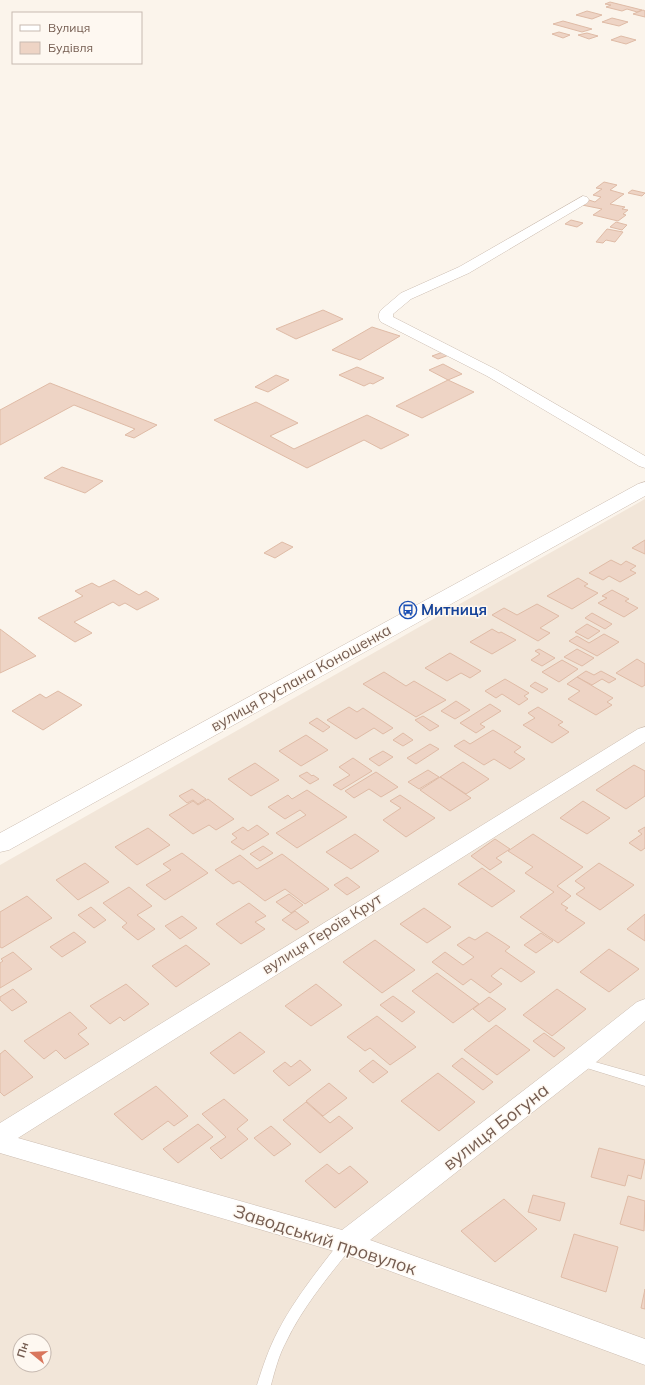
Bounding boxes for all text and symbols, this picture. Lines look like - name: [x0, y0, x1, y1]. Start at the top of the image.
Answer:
- legend: [12, 12, 142, 64]
- text: Вулиця: [48, 20, 90, 35]
- text: Будівля: [48, 40, 93, 55]
- bus stop icon: Митниця: [398, 600, 418, 620]
- place label: Митниця: [421, 600, 487, 619]
- street label: вулиця Руслана Коношенка: [207, 620, 394, 735]
- street label: вулиця Героїв Крут: [258, 889, 385, 978]
- street label: вулиця Богуна: [438, 1078, 553, 1175]
- street label: Заводський провулок: [231, 1199, 420, 1280]
- north arrow: [12, 1333, 52, 1373]
- text: Пн: [13, 1340, 32, 1359]

